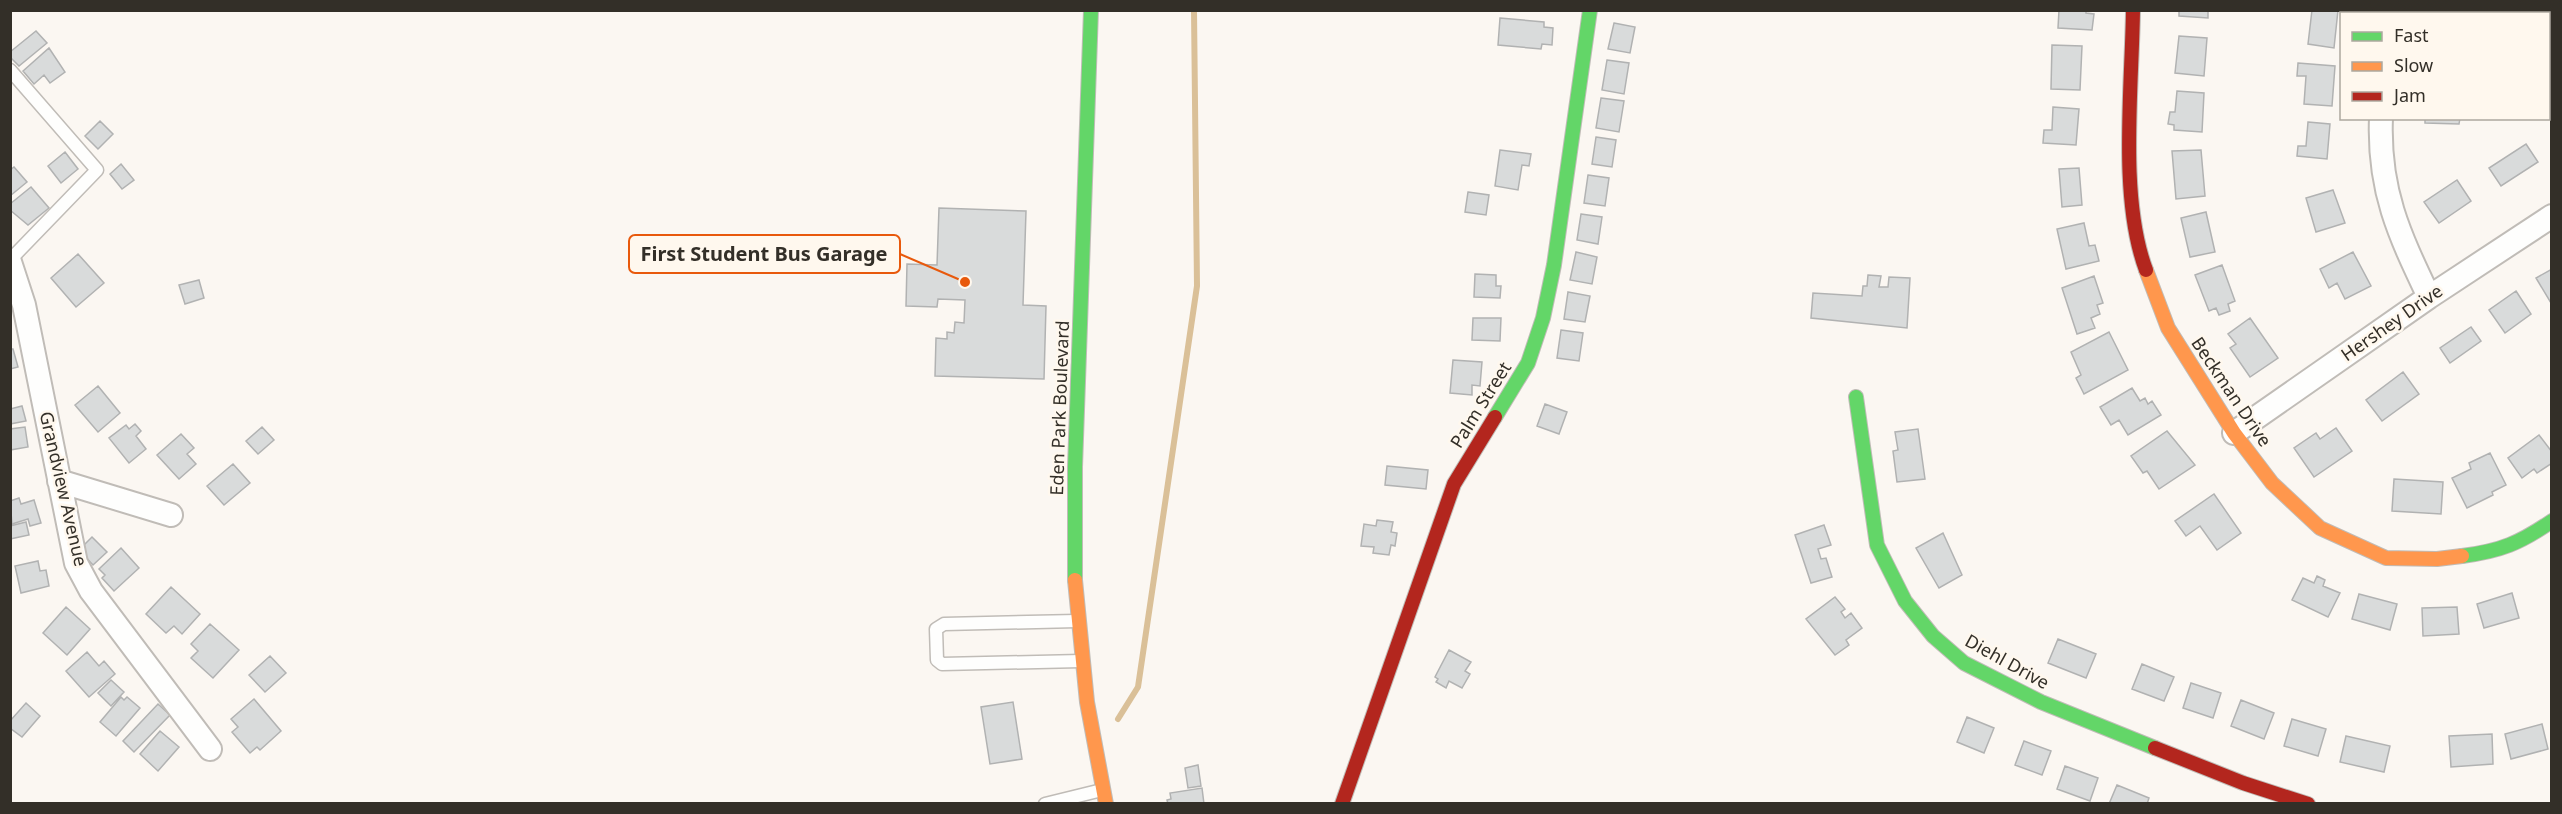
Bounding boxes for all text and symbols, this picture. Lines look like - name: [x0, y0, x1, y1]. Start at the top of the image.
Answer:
- legend: [2340, 12, 2550, 120]
- text: Fast: [2394, 23, 2429, 47]
- text: Slow: [2394, 53, 2433, 77]
- text: Jam: [2392, 83, 2426, 107]
- callout: First Student Bus Garage: [629, 235, 900, 273]
- text: First Student Bus Garage: [640, 240, 888, 267]
- street label: Hershey Drive: [2336, 278, 2447, 366]
- street label: Eden Park Boulevard: [1044, 320, 1074, 496]
- street label: Beckman Drive: [2186, 332, 2277, 451]
- street label: Palm Street: [1444, 356, 1516, 452]
- street label: Grandview Avenue: [35, 409, 93, 568]
- street label: Diehl Drive: [1961, 628, 2054, 694]

